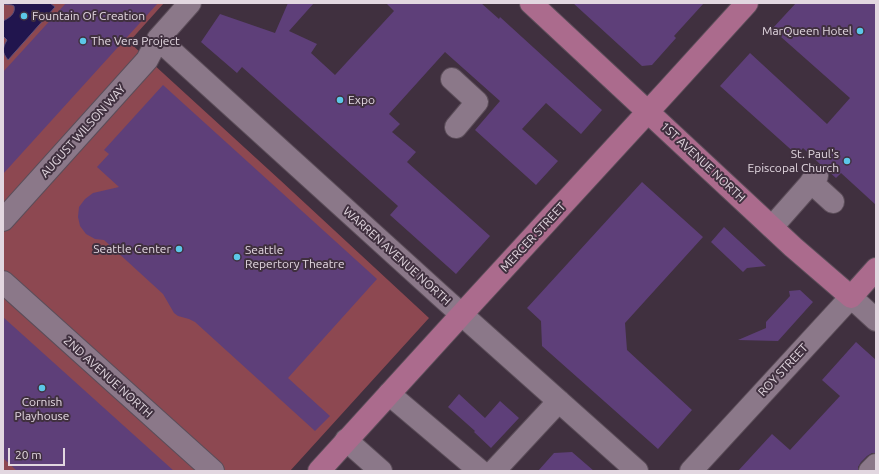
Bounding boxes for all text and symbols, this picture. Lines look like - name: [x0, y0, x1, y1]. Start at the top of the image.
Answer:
- place label: Fountain Of Creation: [32, 9, 145, 23]
- marker: Fountain Of Creation: [19, 11, 29, 21]
- place label: MarQueen Hotel: [762, 24, 852, 38]
- marker: MarQueen Hotel: [855, 26, 865, 36]
- place label: The Vera Project: [91, 34, 180, 48]
- marker: The Vera Project: [78, 36, 88, 46]
- street label: AUGUST WILSON WAY: [37, 82, 129, 180]
- place label: Expo: [348, 93, 375, 107]
- marker: Expo: [335, 95, 345, 105]
- street label: 1ST AVENUE NORTH: [658, 119, 748, 205]
- place label: St. Paul's Episcopal Church: [747, 147, 839, 175]
- marker: St. Paul's Episcopal Church: [842, 156, 852, 166]
- street label: MERCER STREET: [497, 199, 569, 275]
- street label: WARREN AVENUE NORTH: [340, 204, 454, 308]
- place label: Seattle Center: [93, 242, 171, 256]
- place label: Seattle Repertory Theatre: [245, 243, 345, 271]
- marker: Seattle Center: [174, 244, 184, 254]
- marker: Seattle Repertory Theatre: [232, 252, 242, 262]
- street label: 2ND AVENUE NORTH: [61, 333, 155, 421]
- street label: ROY STREET: [755, 341, 811, 399]
- marker: Cornish Playhouse: [37, 383, 47, 393]
- place label: Cornish Playhouse: [15, 395, 69, 423]
- scale bar: [10, 440, 67, 466]
- text: 20 m: [15, 448, 42, 461]

